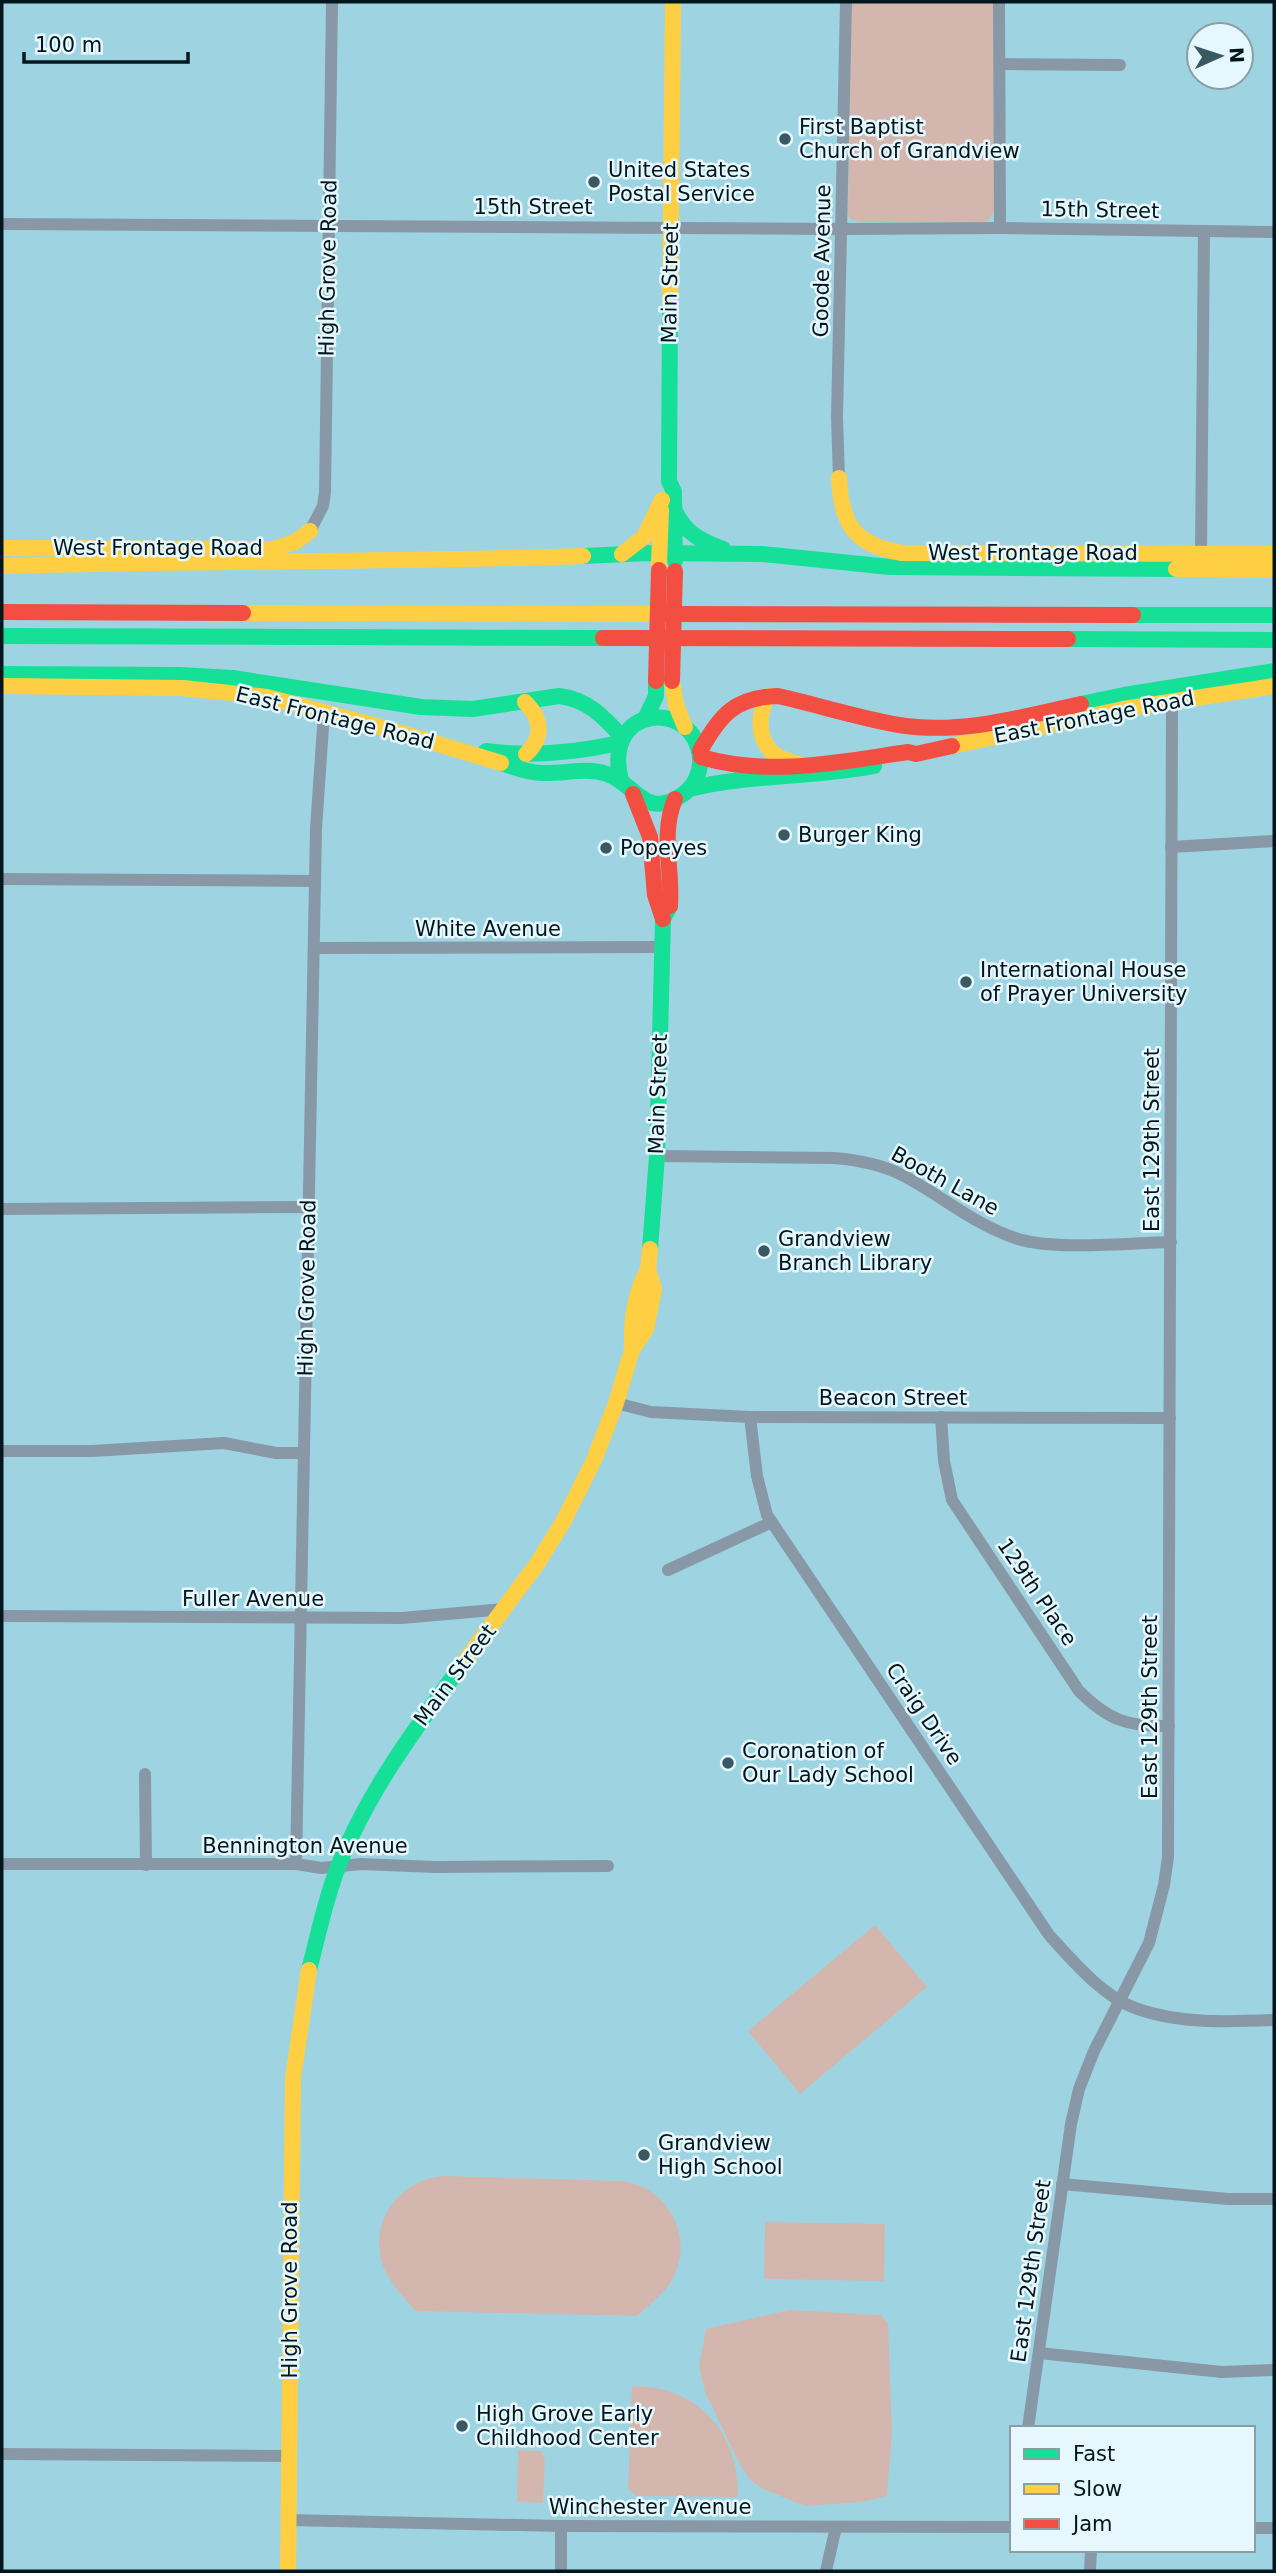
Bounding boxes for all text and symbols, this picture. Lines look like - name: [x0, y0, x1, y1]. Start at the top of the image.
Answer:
- scale bar: [24, 21, 189, 65]
- north arrow: [1185, 21, 1255, 91]
- text: 100 m: [35, 33, 102, 57]
- text: N: [1226, 47, 1248, 64]
- place label: First Baptist Church of Grandview: [799, 115, 1020, 163]
- marker: First Baptist Church of Grandview: [777, 131, 793, 147]
- place label: United States Postal Service: [608, 158, 755, 206]
- marker: United States Postal Service: [586, 174, 602, 190]
- street label: High Grove Road: [314, 179, 342, 357]
- street label: Goode Avenue: [809, 184, 835, 338]
- street label: 15th Street: [474, 195, 592, 219]
- street label: 15th Street: [1040, 197, 1160, 223]
- street label: Main Street: [657, 222, 683, 344]
- street label: West Frontage Road: [53, 536, 263, 560]
- street label: West Frontage Road: [928, 541, 1138, 565]
- street label: East Frontage Road: [233, 682, 437, 754]
- street label: East Frontage Road: [992, 686, 1196, 748]
- place label: Burger King: [798, 823, 922, 847]
- marker: Burger King: [776, 827, 792, 843]
- place label: Popeyes: [620, 836, 707, 860]
- marker: Popeyes: [598, 840, 614, 856]
- street label: White Avenue: [415, 917, 561, 941]
- place label: International House of Prayer University: [980, 958, 1187, 1006]
- marker: International House of Prayer University: [958, 974, 974, 990]
- street label: Main Street: [644, 1033, 672, 1155]
- street label: East 129th Street: [1140, 1048, 1164, 1232]
- street label: Booth Lane: [887, 1142, 1003, 1220]
- street label: High Grove Road: [293, 1199, 321, 1377]
- place label: Grandview Branch Library: [778, 1227, 932, 1275]
- marker: Grandview Branch Library: [756, 1243, 772, 1259]
- street label: Beacon Street: [819, 1386, 967, 1410]
- street label: 129th Place: [992, 1534, 1082, 1650]
- street label: Fuller Avenue: [182, 1587, 324, 1611]
- street label: East 129th Street: [1138, 1615, 1162, 1799]
- street label: Main Street: [409, 1620, 501, 1730]
- street label: Craig Drive: [881, 1658, 967, 1770]
- place label: Coronation of Our Lady School: [742, 1739, 914, 1787]
- marker: Coronation of Our Lady School: [720, 1755, 736, 1771]
- street label: Bennington Avenue: [202, 1834, 408, 1858]
- place label: Grandview High School: [658, 2131, 783, 2179]
- marker: Grandview High School: [636, 2147, 652, 2163]
- street label: East 129th Street: [1006, 2178, 1056, 2364]
- street label: High Grove Road: [278, 2202, 302, 2378]
- place label: High Grove Early Childhood Center: [476, 2402, 659, 2450]
- marker: High Grove Early Childhood Center: [454, 2418, 470, 2434]
- legend: [1010, 2426, 1255, 2552]
- text: Fast: [1073, 2442, 1115, 2466]
- text: Slow: [1073, 2477, 1122, 2501]
- street label: Winchester Avenue: [549, 2495, 751, 2519]
- text: Jam: [1071, 2512, 1113, 2536]

